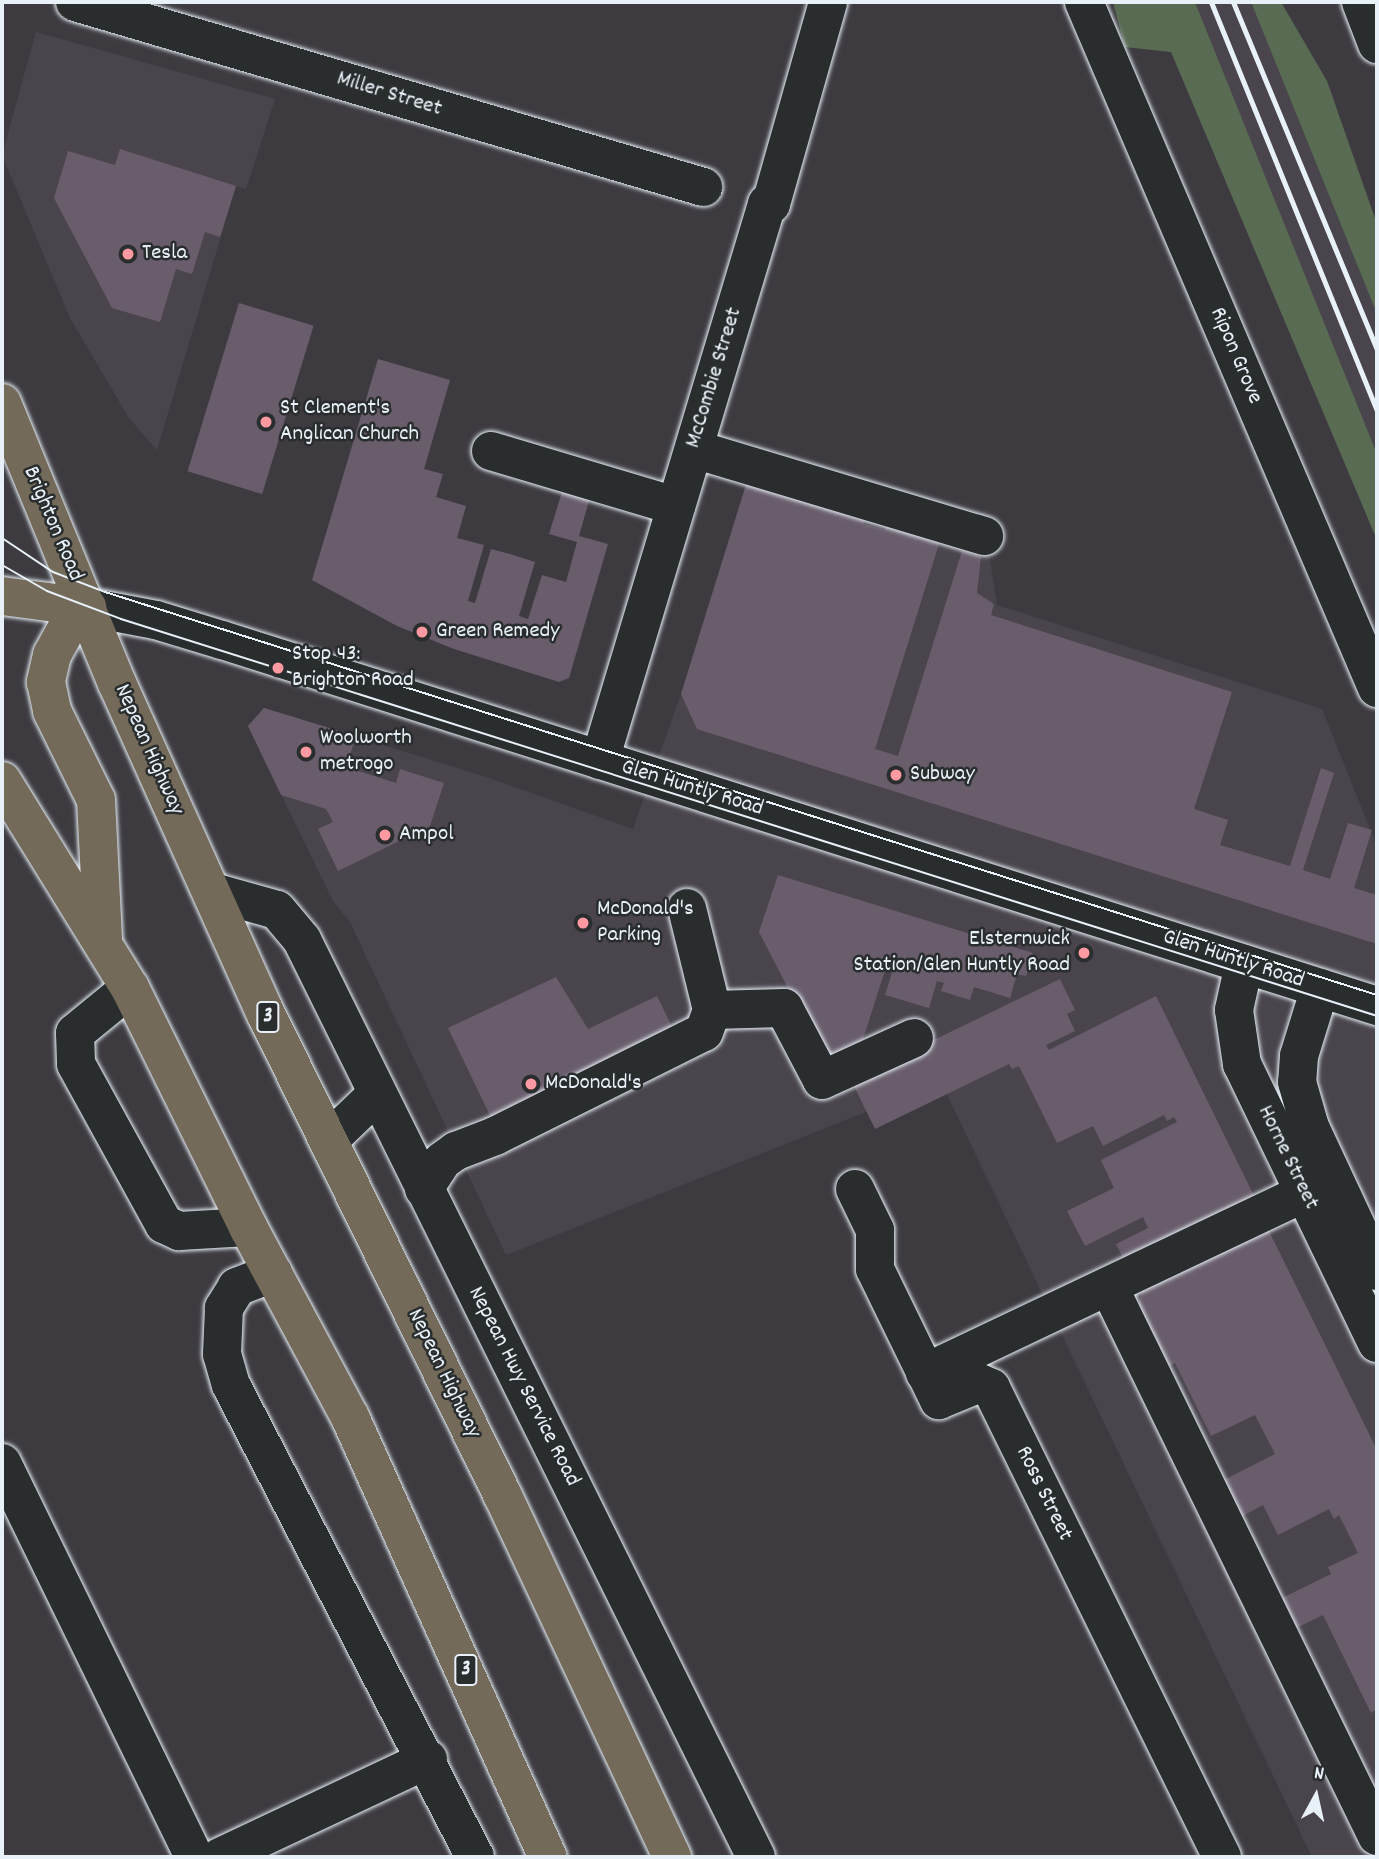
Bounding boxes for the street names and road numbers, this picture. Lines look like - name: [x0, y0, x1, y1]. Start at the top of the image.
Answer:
- street label: Miller Street: [333, 66, 445, 124]
- street label: McCombie Street: [681, 304, 749, 452]
- street label: Ripon Grove: [1202, 304, 1268, 408]
- street label: Brighton Road: [15, 463, 89, 585]
- street label: Nepean Highway: [107, 680, 189, 820]
- street label: Glen Huntly Road: [618, 754, 766, 824]
- street label: Glen Huntly Road: [1159, 924, 1307, 996]
- road number: 3: [256, 1000, 280, 1034]
- street label: Horne Street: [1250, 1101, 1324, 1215]
- street label: Nepean Hwy Service Road: [461, 1283, 585, 1491]
- street label: Nepean Highway: [400, 1305, 486, 1443]
- street label: Ross Street: [1008, 1442, 1078, 1546]
- road number: 3: [454, 1652, 478, 1688]

